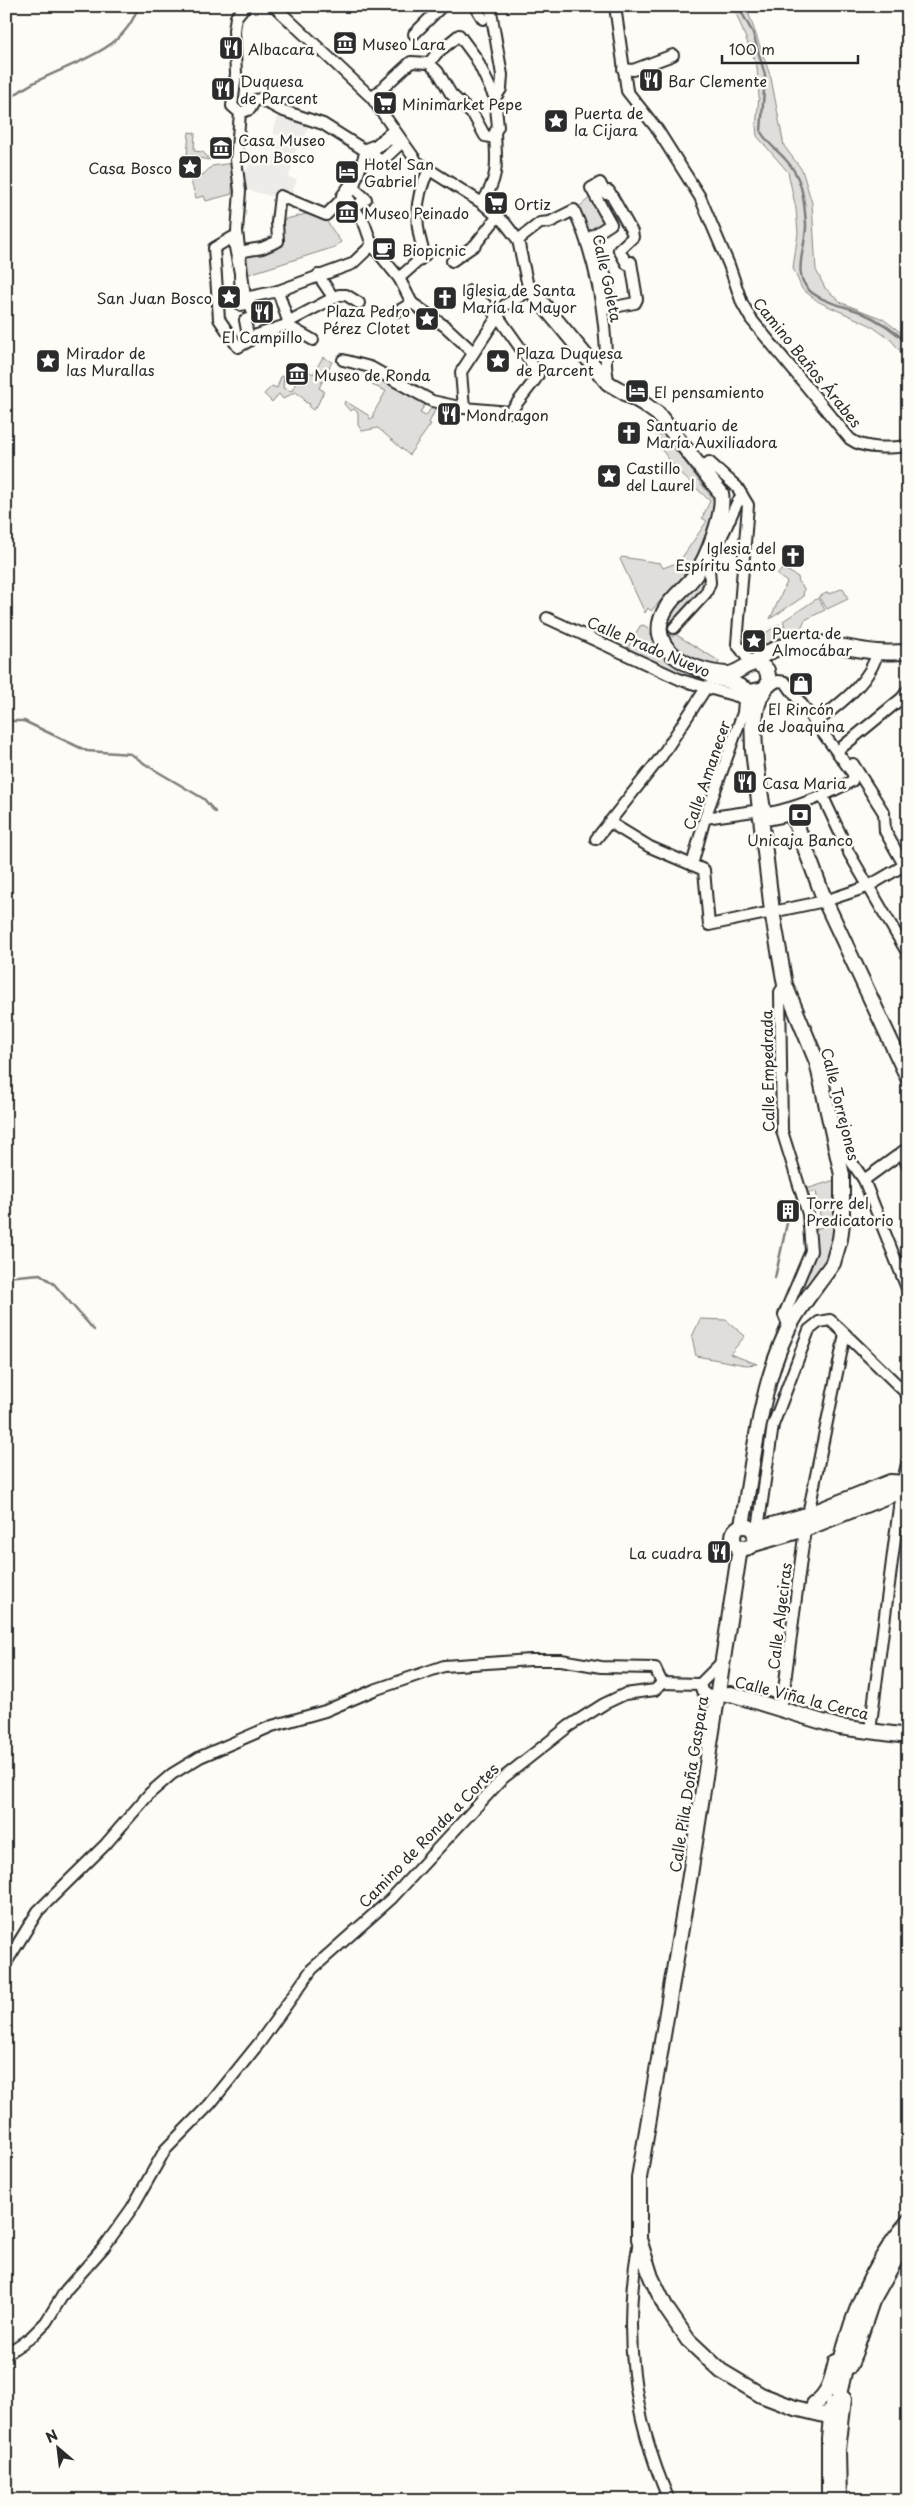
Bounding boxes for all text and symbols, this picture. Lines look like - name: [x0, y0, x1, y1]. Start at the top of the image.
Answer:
- museum icon: Museo Lara: [332, 30, 358, 56]
- place label: Museo Lara: [362, 32, 446, 55]
- scale bar: [722, 32, 858, 64]
- restaurant icon: Albacara: [218, 35, 244, 61]
- place label: Albacara: [248, 37, 315, 60]
- text: 100 m: [729, 37, 775, 60]
- restaurant icon: Bar Clemente: [638, 67, 664, 93]
- place label: Duquesa de Parcent: [240, 69, 318, 109]
- place label: Bar Clemente: [668, 69, 767, 92]
- restaurant icon: Duquesa de Parcent: [210, 76, 236, 102]
- supermarket icon: Minimarket Pepe: [372, 90, 398, 116]
- place label: Minimarket Pepe: [402, 92, 522, 115]
- place label: Puerta de la Cijara: [574, 101, 644, 141]
- place icon: Puerta de la Cijara: [543, 108, 569, 134]
- place label: Casa Museo Don Bosco: [238, 128, 325, 168]
- museum icon: Casa Museo Don Bosco: [208, 135, 234, 161]
- place label: Hotel San Gabriel: [364, 152, 434, 192]
- place icon: Casa Bosco: [177, 154, 203, 180]
- place label: Casa Bosco: [88, 156, 172, 179]
- hotel icon: Hotel San Gabriel: [334, 159, 360, 185]
- supermarket icon: Ortiz: [483, 190, 509, 216]
- place label: Ortiz: [514, 192, 551, 215]
- museum icon: Museo Peinado: [334, 199, 360, 225]
- place label: Museo Peinado: [364, 201, 469, 224]
- street label: Calle Goleta: [588, 232, 629, 325]
- cafe icon: Biopicnic: [371, 236, 397, 262]
- place label: Biopicnic: [402, 238, 466, 261]
- place label: Iglesia de Santa María la Mayor: [462, 278, 576, 318]
- place icon: San Juan Bosco: [216, 284, 242, 310]
- church icon: Iglesia de Santa María la Mayor: [432, 285, 458, 311]
- place label: San Juan Bosco: [96, 286, 212, 309]
- street label: Camino Baños Árabes: [748, 292, 868, 432]
- restaurant icon: El Campillo: [249, 299, 275, 325]
- place label: Plaza Pedro Pérez Clotet: [323, 299, 410, 339]
- place icon: Plaza Pedro Pérez Clotet: [414, 306, 440, 332]
- place label: El Campillo: [222, 325, 302, 348]
- place label: Mirador de las Murallas: [66, 341, 155, 381]
- place label: Plaza Duquesa de Parcent: [516, 341, 623, 381]
- place icon: Mirador de las Murallas: [35, 348, 61, 374]
- place icon: Plaza Duquesa de Parcent: [485, 348, 511, 374]
- museum icon: Museo de Ronda: [284, 361, 310, 387]
- place label: Museo de Ronda: [314, 363, 431, 386]
- hotel icon: El pensamiento: [624, 378, 650, 404]
- place label: El pensamiento: [654, 380, 764, 403]
- restaurant icon: Mondragon: [436, 401, 462, 427]
- place label: Mondragon: [466, 403, 549, 426]
- place label: Santuario de María Auxiliadora: [646, 413, 778, 453]
- church icon: Santuario de María Auxiliadora: [616, 420, 642, 446]
- place label: Castillo del Laurel: [626, 456, 695, 496]
- place icon: Castillo del Laurel: [596, 463, 622, 489]
- place label: Iglesia del Espíritu Santo: [675, 536, 776, 576]
- church icon: Iglesia del Espíritu Santo: [780, 543, 806, 569]
- street label: Calle Prado Nuevo: [584, 610, 714, 682]
- place label: Puerta de Almocábar: [772, 621, 852, 661]
- place icon: Puerta de Almocábar: [741, 628, 767, 654]
- shop icon: El Rincón de Joaquina: [788, 671, 814, 697]
- place label: El Rincón de Joaquina: [757, 697, 845, 737]
- street label: Calle Amanecer: [676, 717, 736, 833]
- restaurant icon: Casa Maria: [732, 769, 758, 795]
- place label: Casa Maria: [762, 771, 847, 794]
- bank icon: Unicaja Banco: [787, 802, 813, 828]
- place label: Unicaja Banco: [747, 828, 853, 851]
- street label: Calle Empedrada: [754, 1009, 780, 1132]
- street label: Calle Torrejones: [816, 1045, 866, 1163]
- place label: Torre del Predicatorio: [806, 1191, 894, 1231]
- building icon: Torre del Predicatorio: [775, 1198, 801, 1224]
- restaurant icon: La cuadra: [706, 1539, 732, 1565]
- place label: La cuadra: [629, 1541, 703, 1564]
- street label: Calle Algeciras: [761, 1561, 797, 1671]
- street label: Calle Viña la Cerca: [732, 1669, 872, 1725]
- street label: Calle Pila Doña Gaspara: [663, 1693, 713, 1874]
- street label: Camino de Ronda a Cortes: [353, 1758, 503, 1912]
- north arrow: [32, 2424, 82, 2474]
- text: N: [42, 2424, 61, 2448]

